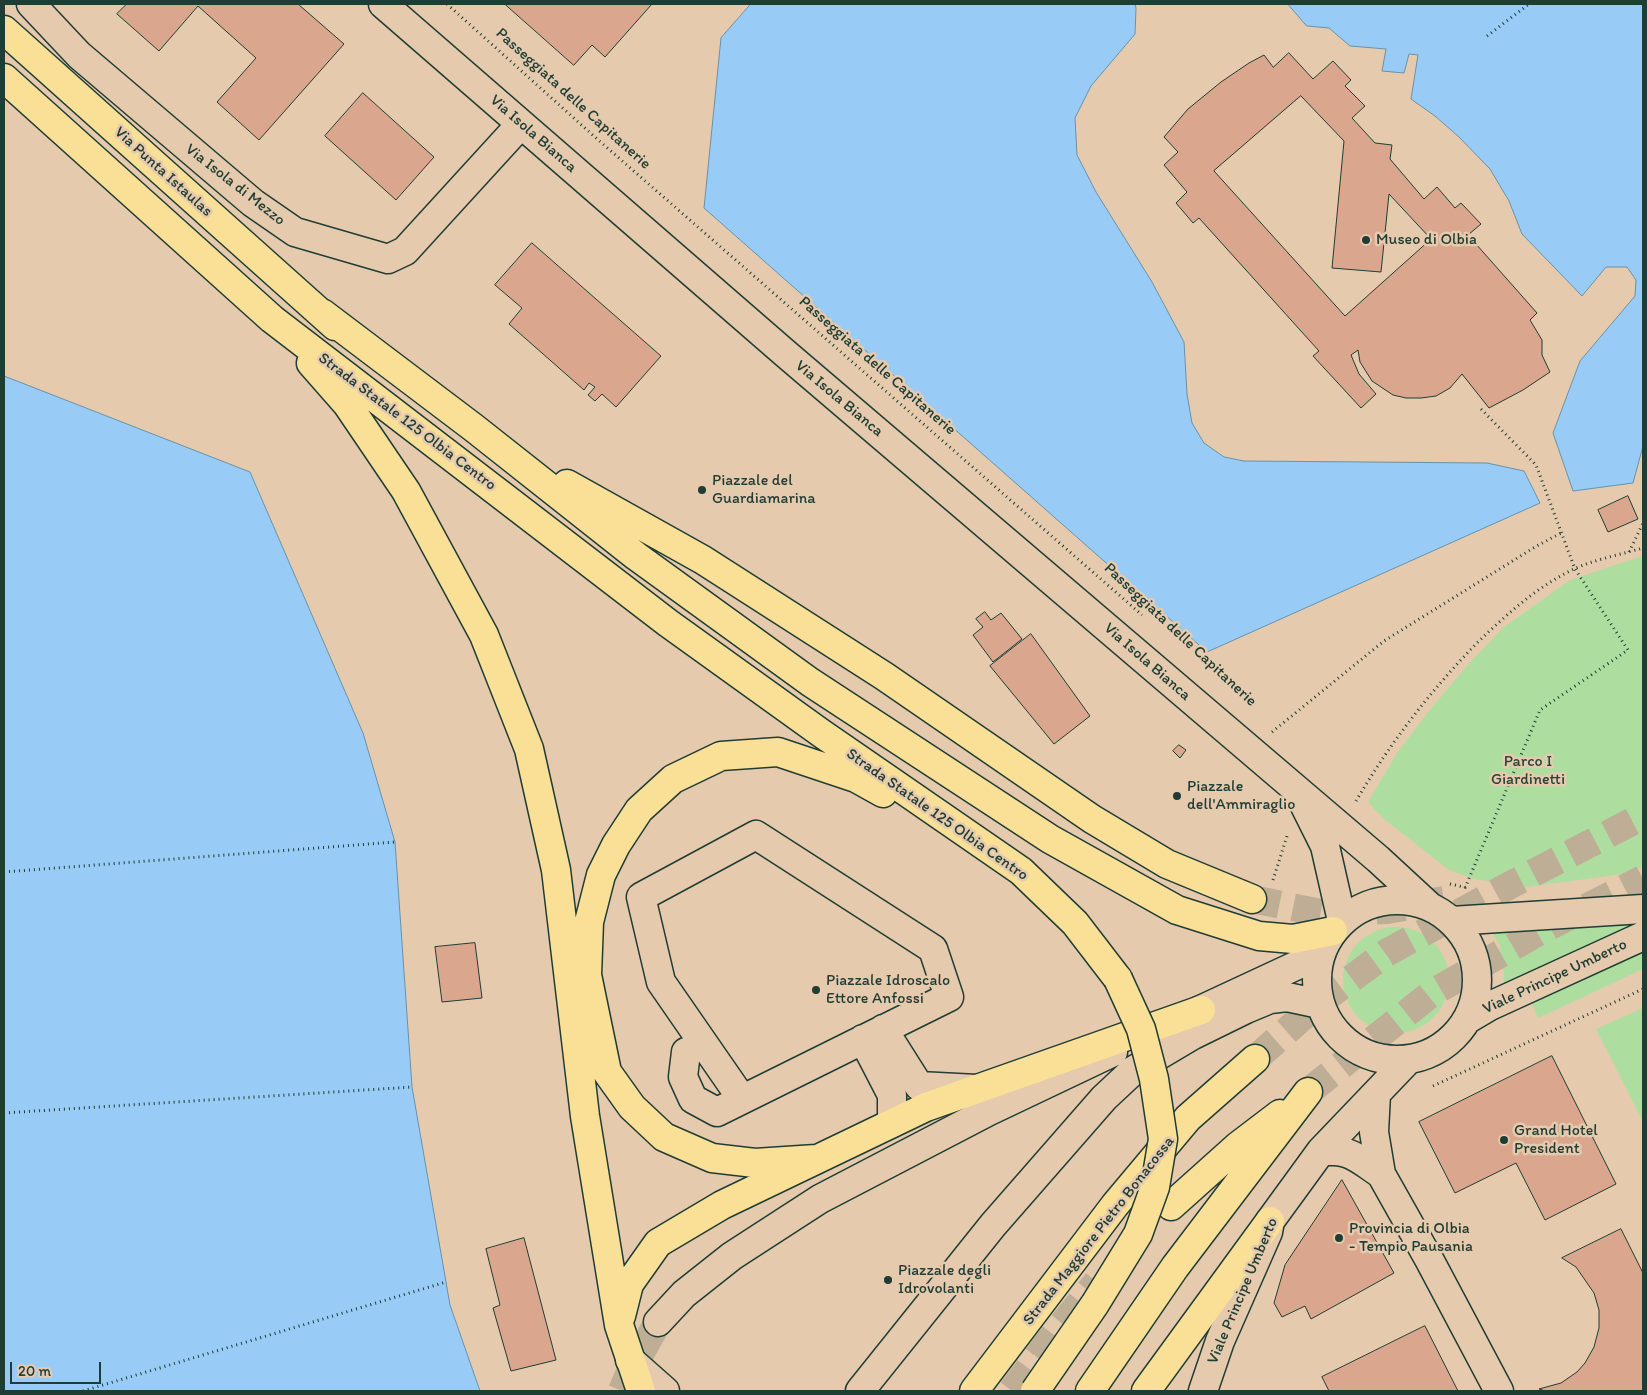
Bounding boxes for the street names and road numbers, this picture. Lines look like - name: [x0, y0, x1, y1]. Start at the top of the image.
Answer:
- street label: Passeggiata delle Capitanerie: [492, 24, 654, 174]
- street label: Via Isola Bianca: [485, 91, 581, 177]
- street label: Via Punta Istaulas: [110, 123, 216, 221]
- street label: Via Isola di Mezzo: [181, 140, 289, 230]
- street label: Passeggiata delle Capitanerie: [794, 292, 960, 440]
- street label: Strada Statale 125 Olbia Centro: [314, 349, 500, 495]
- street label: Via Isola Bianca: [791, 357, 887, 441]
- street label: Passeggiata delle Capitanerie: [1100, 559, 1260, 711]
- street label: Via Isola Bianca: [1099, 619, 1195, 705]
- street label: Strada Statale 125 Olbia Centro: [842, 745, 1032, 885]
- street label: Viale Principe Umberto: [1480, 935, 1630, 1019]
- street label: Strada Maggiore Pietro Bonacossa: [1019, 1133, 1179, 1329]
- street label: Viale Principe Umberto: [1203, 1215, 1283, 1367]

